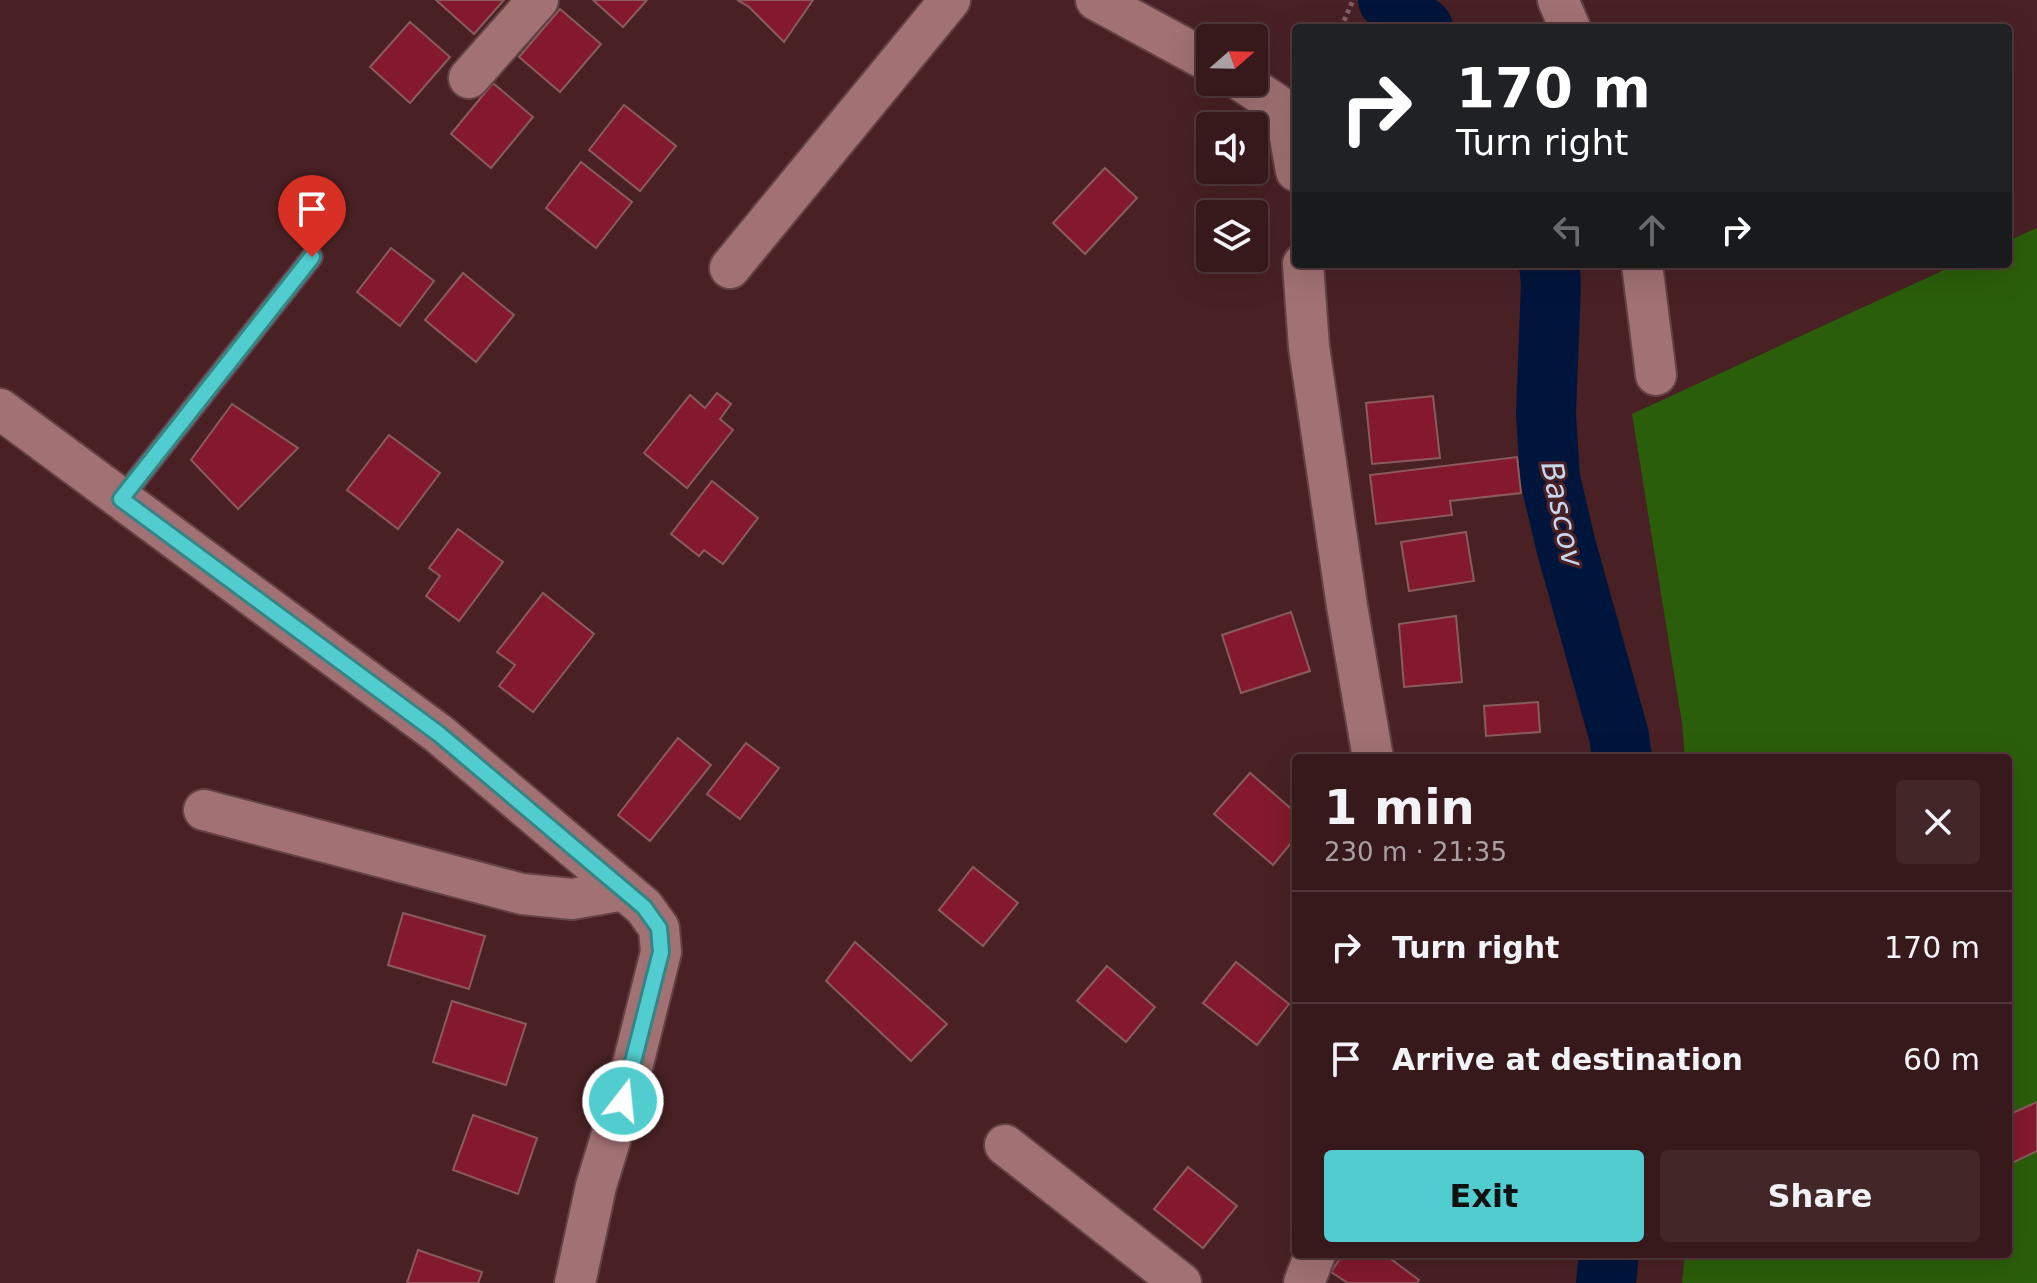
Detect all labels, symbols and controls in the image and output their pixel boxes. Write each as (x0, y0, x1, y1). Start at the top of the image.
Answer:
north arrow (1196, 24, 1268, 96)
map controls (1196, 24, 1268, 272)
text: 170 m (1456, 55, 1651, 120)
icon: right (1324, 56, 1428, 160)
button: sound (1196, 112, 1268, 184)
text: Turn right (1456, 122, 1628, 163)
pin (278, 175, 346, 257)
icon: arrive (290, 187, 334, 231)
button: layers (1196, 200, 1268, 272)
icon: left (1546, 208, 1590, 252)
icon: ahead (1630, 208, 1674, 252)
icon: right (1714, 208, 1758, 252)
water label: Bascov (1534, 458, 1591, 571)
text: 1 min (1324, 779, 1475, 835)
button: close (1896, 780, 1980, 864)
text: 230 m · 21:35 (1324, 837, 1507, 867)
icon: right (1324, 925, 1368, 969)
text: Turn right (1392, 930, 1559, 965)
text: 170 m (1884, 930, 1980, 965)
icon: arrive (1324, 1037, 1368, 1081)
text: Arrive at destination (1392, 1042, 1743, 1077)
text: 60 m (1903, 1042, 1980, 1077)
position arrow (581, 1059, 665, 1143)
button: Exit (1324, 1150, 1644, 1242)
button: Share (1660, 1150, 1980, 1242)

